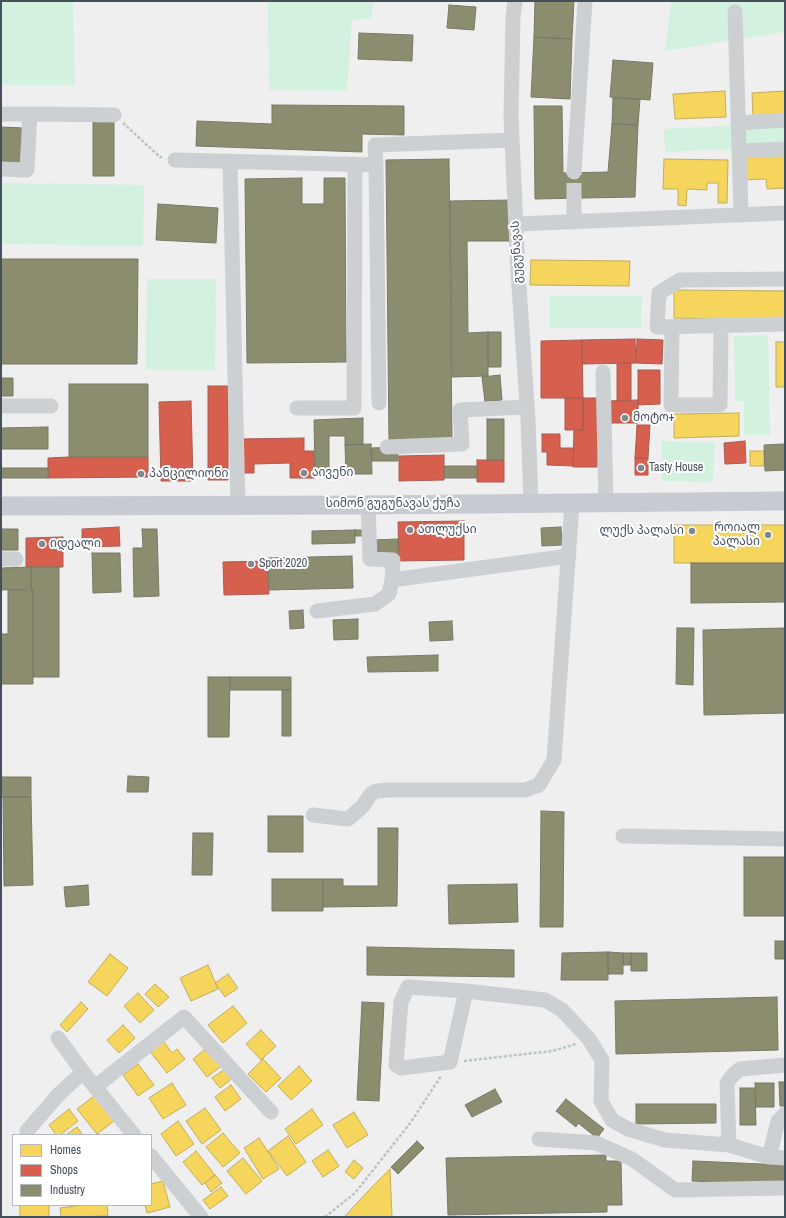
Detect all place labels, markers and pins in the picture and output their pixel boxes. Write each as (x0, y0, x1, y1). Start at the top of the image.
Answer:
place label: მოტო+ (633, 411, 675, 425)
marker: მოტო+ (620, 413, 630, 423)
place label: Tasty House (649, 461, 703, 475)
marker: Tasty House (636, 463, 646, 473)
place label: აივენი (312, 466, 353, 480)
place label: პანცილიონი (149, 467, 228, 481)
marker: აივენი (299, 468, 309, 478)
marker: პანცილიონი (136, 469, 146, 479)
place label: როიალ პალასი (713, 521, 760, 549)
place label: ათლუქსი (418, 523, 477, 537)
place label: ლუქს პალასი (599, 524, 684, 538)
marker: ათლუქსი (405, 525, 415, 535)
marker: ლუქს პალასი (687, 526, 697, 536)
marker: როიალ პალასი (763, 530, 773, 540)
place label: იდეალი (50, 537, 101, 551)
marker: იდეალი (37, 539, 47, 549)
place label: Sport 2020 (259, 557, 307, 571)
marker: Sport 2020 (246, 559, 256, 569)

